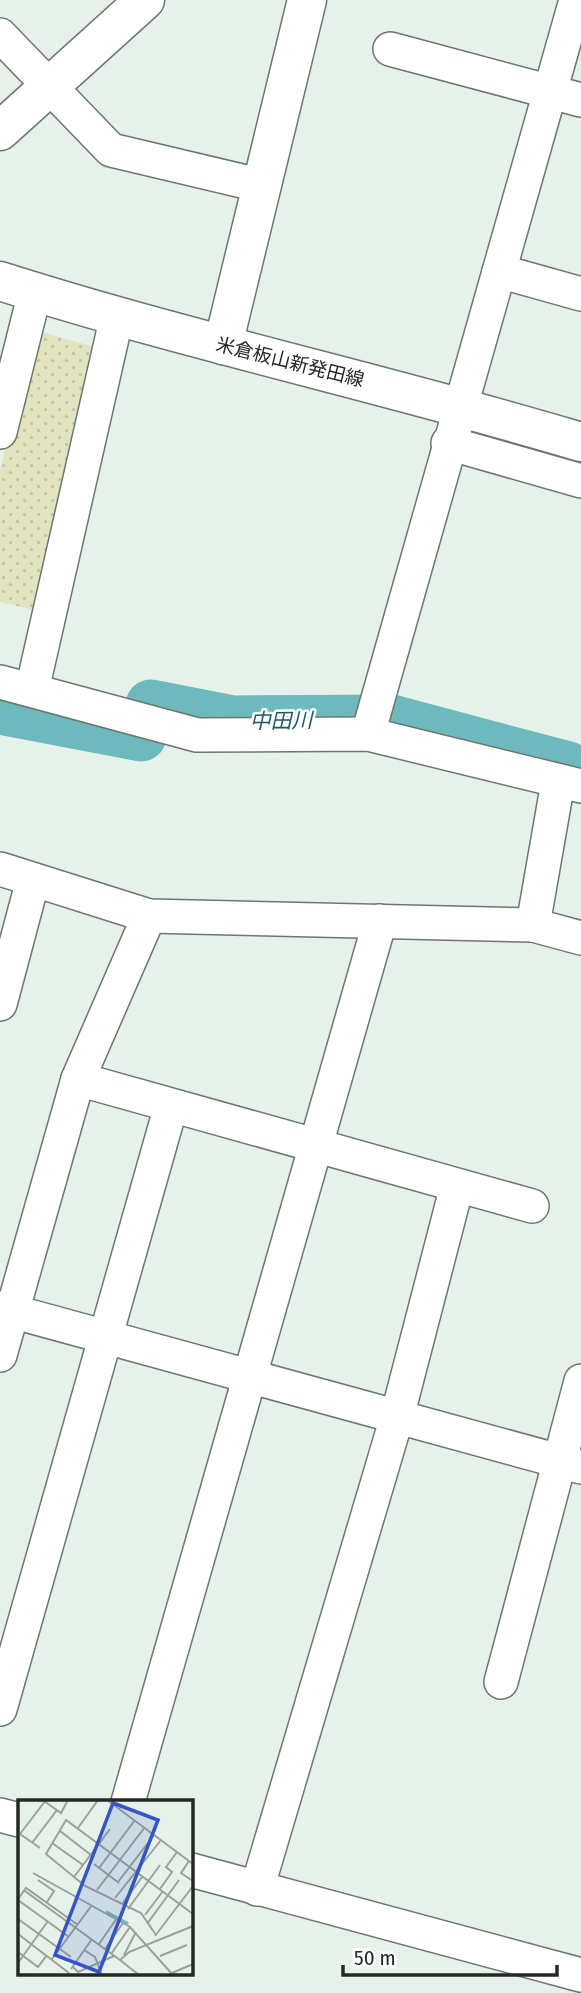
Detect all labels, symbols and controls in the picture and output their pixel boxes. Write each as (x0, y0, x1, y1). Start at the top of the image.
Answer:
street label: 米倉板山新発田線 (213, 332, 367, 392)
water label: 中田川 (249, 707, 315, 735)
inset map (18, 1800, 192, 1976)
scale bar (343, 1934, 556, 1978)
text: 50 m (354, 1945, 396, 1971)

